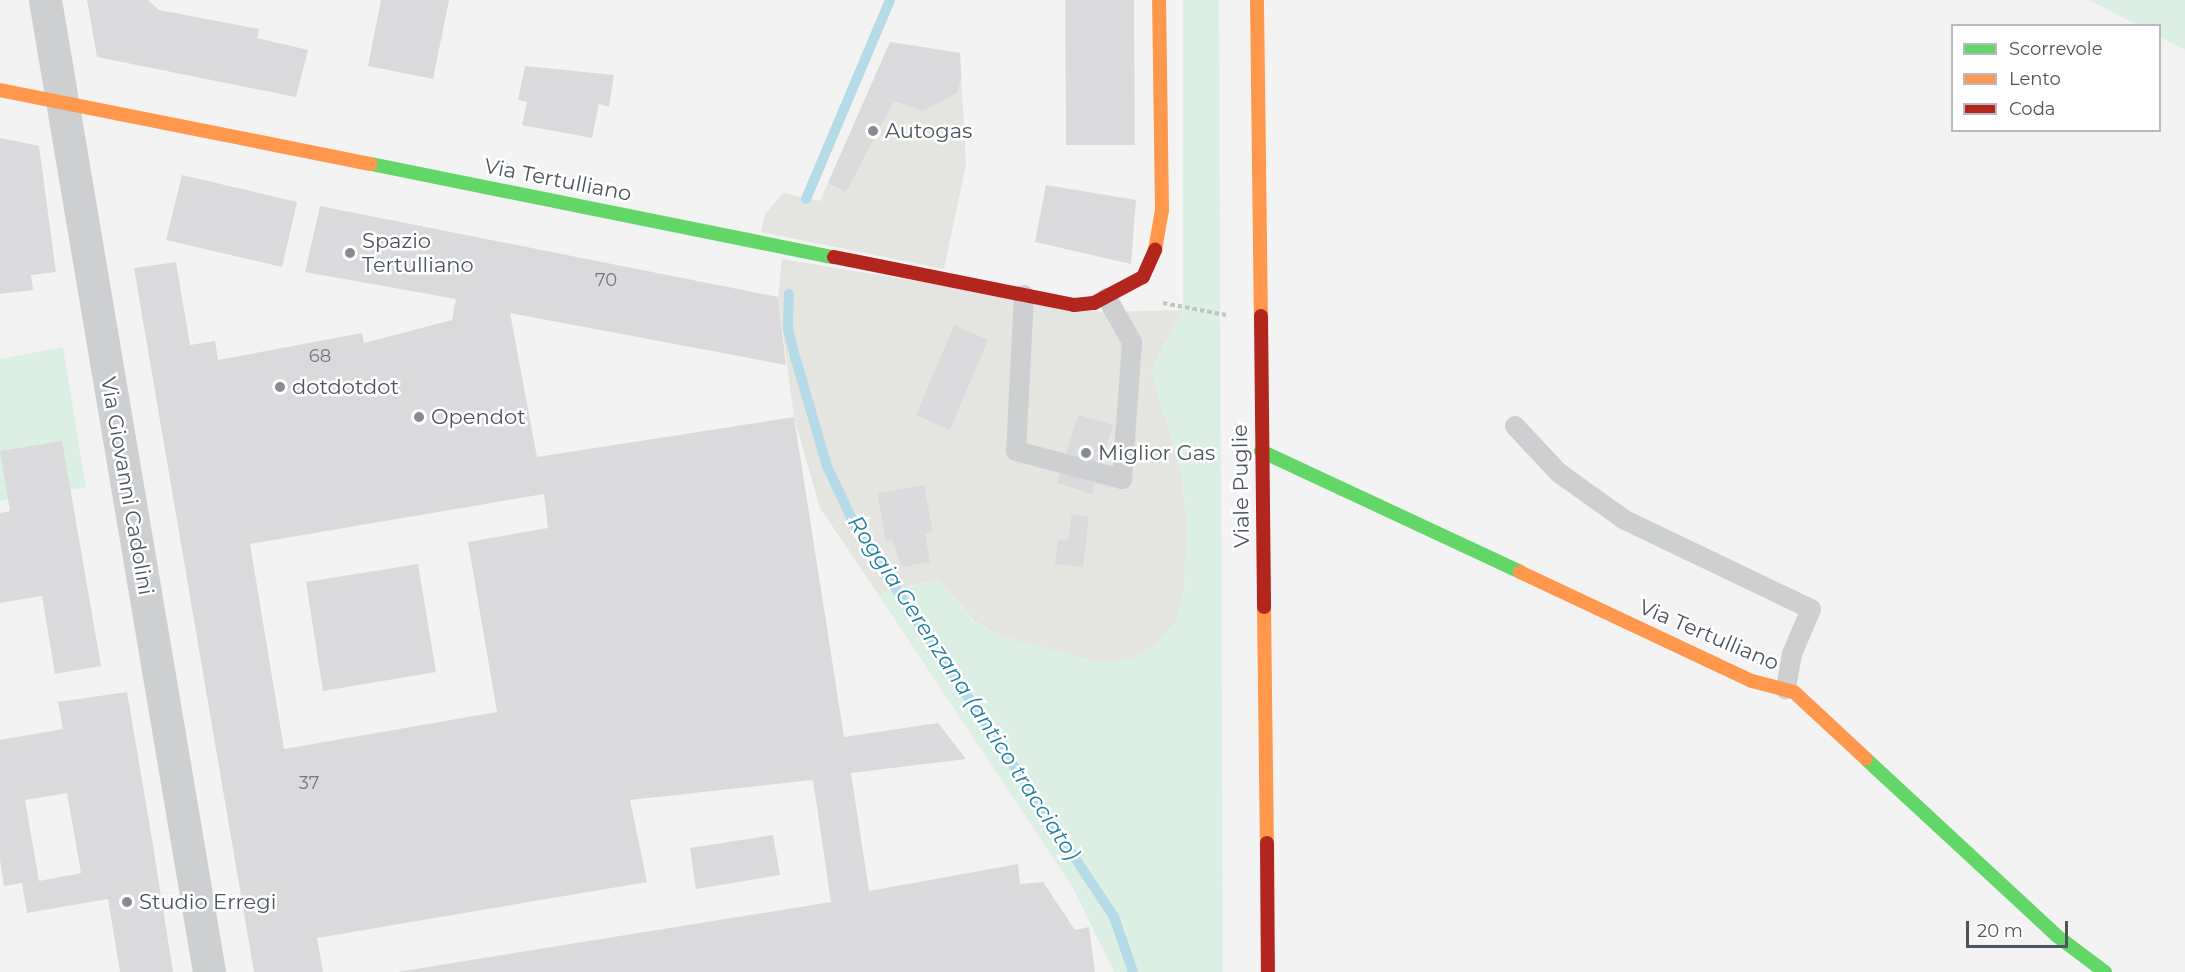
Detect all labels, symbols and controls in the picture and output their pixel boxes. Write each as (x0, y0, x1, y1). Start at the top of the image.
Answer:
legend (1951, 24, 2161, 132)
text: Scorrevole (2009, 38, 2103, 60)
text: Lento (2009, 68, 2061, 90)
text: Coda (2009, 98, 2055, 120)
place label: Autogas (885, 118, 972, 144)
marker: Autogas (866, 124, 880, 138)
street label: Via Tertulliano (482, 153, 634, 207)
place label: Spazio Tertulliano (362, 228, 474, 278)
marker: Spazio Tertulliano (343, 246, 357, 260)
house number: 70 (595, 269, 617, 291)
house number: 68 (309, 345, 331, 367)
place label: dotdotdot (292, 374, 399, 400)
street label: Via Giovanni Cadolini (95, 375, 159, 597)
marker: dotdotdot (273, 380, 287, 394)
place label: Opendot (431, 404, 526, 430)
marker: Opendot (412, 410, 426, 424)
street label: Viale Puglie (1227, 424, 1255, 548)
place label: Miglior Gas (1098, 440, 1215, 466)
marker: Miglior Gas (1079, 446, 1093, 460)
water label: Roggia Gerenzana (antico tracciato) (842, 511, 1086, 865)
street label: Via Tertulliano (1635, 594, 1783, 676)
house number: 37 (299, 772, 319, 794)
place label: Studio Erregi (139, 889, 276, 915)
marker: Studio Erregi (120, 895, 134, 909)
scale bar (1969, 909, 2071, 947)
text: 20 m (1977, 920, 2023, 942)

